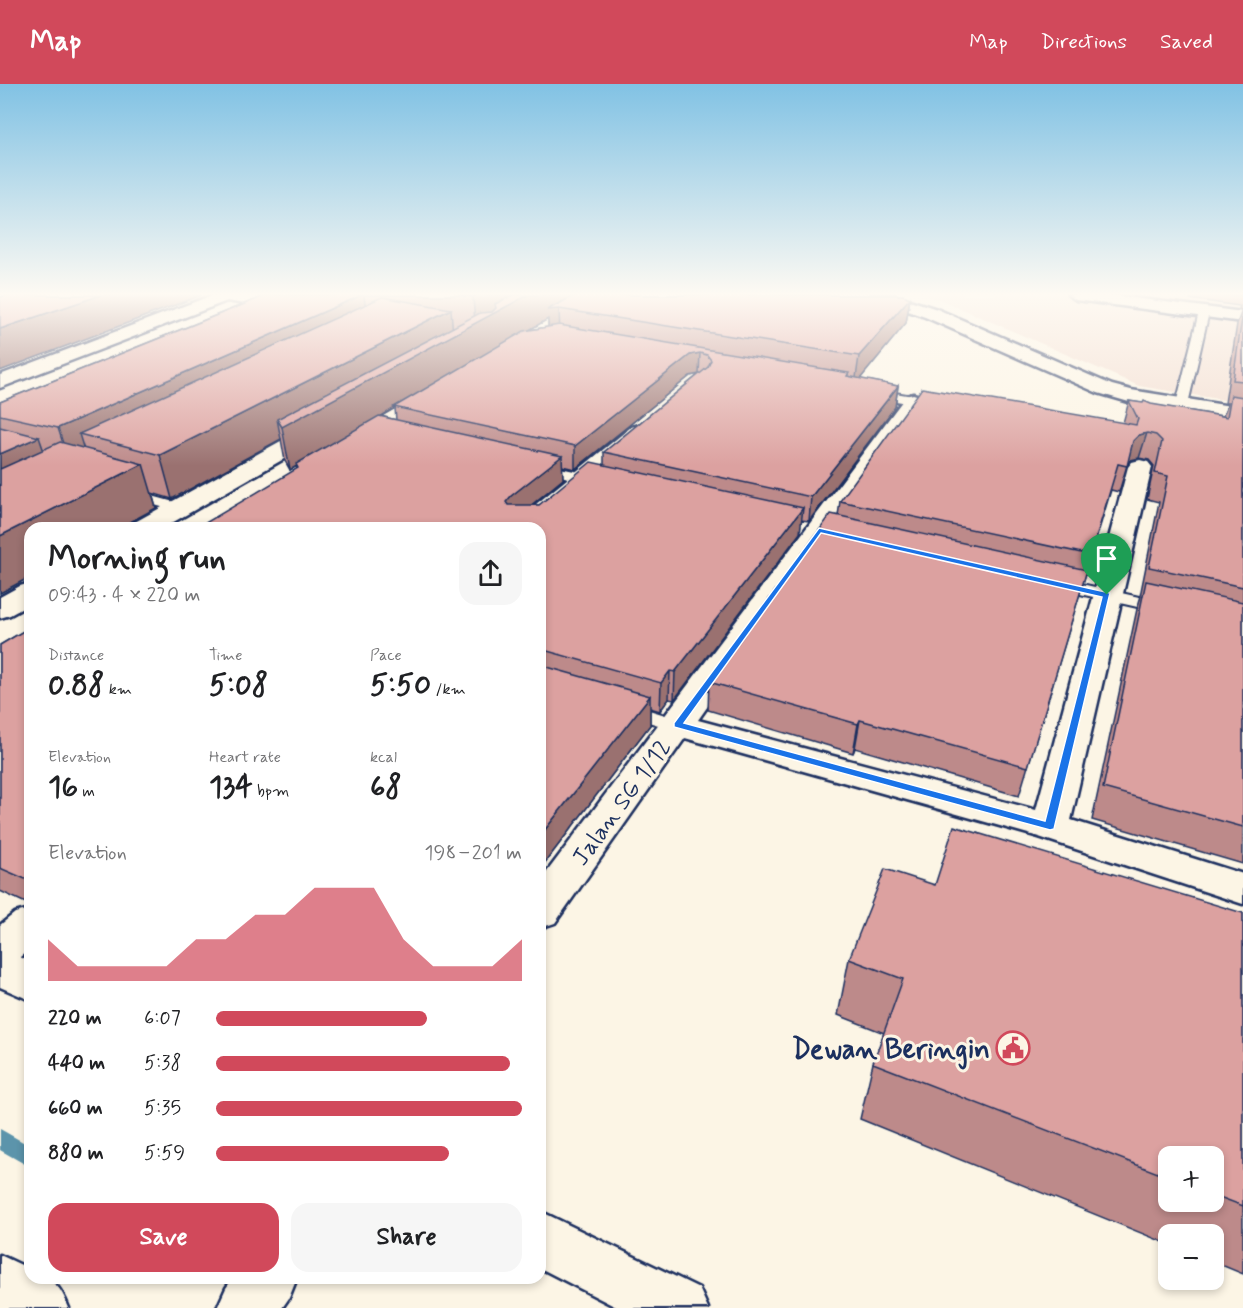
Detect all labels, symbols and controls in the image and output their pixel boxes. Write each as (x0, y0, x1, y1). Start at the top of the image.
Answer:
text: Map (30, 24, 81, 61)
text: Map (969, 28, 1008, 56)
text: Directions (1041, 28, 1127, 56)
text: Saved (1160, 28, 1213, 56)
pin (1081, 533, 1132, 595)
text: Morning run (48, 537, 226, 581)
button: share (459, 542, 522, 605)
icon: arrive (1090, 542, 1123, 575)
text: 09:43 · 4 × 220 m (48, 582, 200, 609)
text: Distance (48, 645, 104, 666)
text: Time (209, 645, 243, 666)
text: Pace (370, 645, 402, 666)
text: 0.88 (48, 666, 104, 705)
text: 5:08 (209, 666, 268, 705)
text: 5:50 (370, 666, 431, 705)
text: km (104, 679, 132, 700)
text: /km (431, 679, 466, 700)
street label: Jalan SG 1/12 (566, 733, 679, 872)
text: Elevation (48, 747, 111, 768)
text: Heart rate (209, 747, 281, 768)
text: kcal (370, 747, 397, 768)
text: 16 (48, 768, 78, 807)
text: 134 (209, 768, 253, 807)
text: 68 (370, 768, 402, 807)
text: m (78, 781, 95, 802)
text: bpm (253, 781, 289, 802)
text: Elevation (48, 840, 127, 867)
text: 198–201 m (425, 840, 522, 867)
text: 220 m (48, 1005, 102, 1032)
text: 6:07 (144, 1005, 181, 1032)
public building icon: Dewan Beringin (995, 1030, 1031, 1066)
place label: Dewan Beringin (792, 1032, 990, 1070)
text: 440 m (48, 1050, 105, 1077)
text: 5:38 (144, 1050, 181, 1077)
text: 660 m (48, 1095, 103, 1122)
text: 5:35 (144, 1095, 181, 1122)
text: 880 m (48, 1140, 104, 1167)
text: 5:59 (144, 1140, 185, 1167)
map controls (1158, 1146, 1224, 1290)
button: + (1158, 1146, 1224, 1212)
button: Save (48, 1203, 279, 1272)
button: Share (291, 1203, 522, 1272)
button: − (1158, 1224, 1224, 1290)

